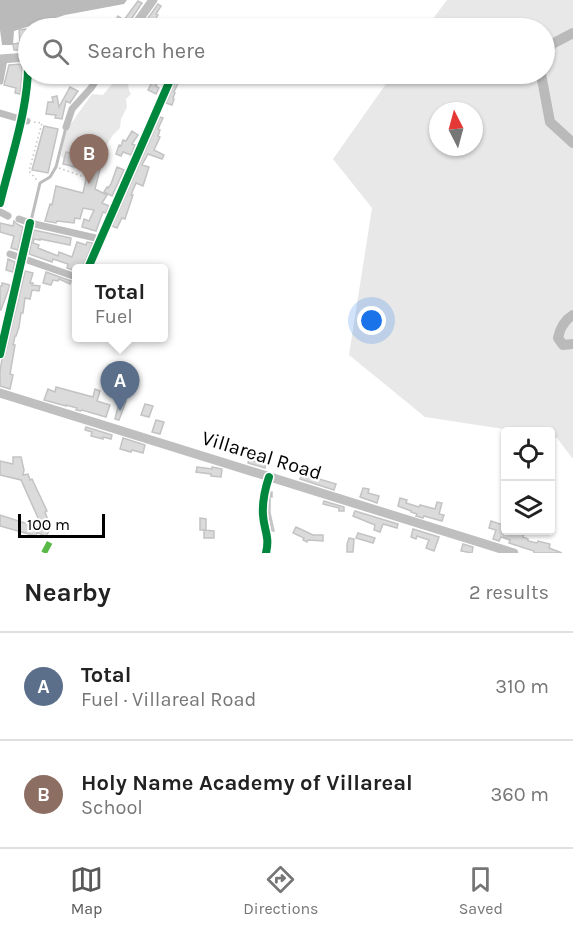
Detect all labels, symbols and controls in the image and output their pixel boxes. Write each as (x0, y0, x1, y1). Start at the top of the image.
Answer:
search box (18, 18, 555, 84)
icon: search (39, 35, 72, 68)
text: Search here (87, 38, 205, 64)
north arrow (429, 102, 483, 156)
pin: B (70, 134, 109, 184)
popup (72, 264, 168, 342)
text: Total (95, 279, 145, 305)
text: Fuel (95, 305, 133, 328)
your location (357, 306, 386, 335)
pin: A (100, 362, 140, 411)
street label: Villareal Road (199, 426, 325, 485)
map controls (501, 427, 555, 535)
button: locate (501, 427, 555, 481)
button: layers (501, 481, 555, 535)
scale bar (18, 511, 105, 538)
text: 100 m (27, 515, 70, 534)
text: Nearby (24, 577, 111, 608)
text: 2 results (469, 581, 549, 604)
text: Total (81, 662, 131, 688)
text: A (37, 675, 50, 698)
text: 310 m (495, 675, 549, 698)
text: Fuel · Villareal Road (81, 688, 256, 711)
text: Holy Name Academy of Villareal (81, 770, 413, 796)
text: B (37, 783, 50, 806)
text: 360 m (490, 783, 549, 806)
text: School (81, 796, 143, 819)
tab: Map (70, 863, 103, 918)
tab: Directions (243, 863, 318, 918)
tab: Saved (459, 863, 503, 918)

